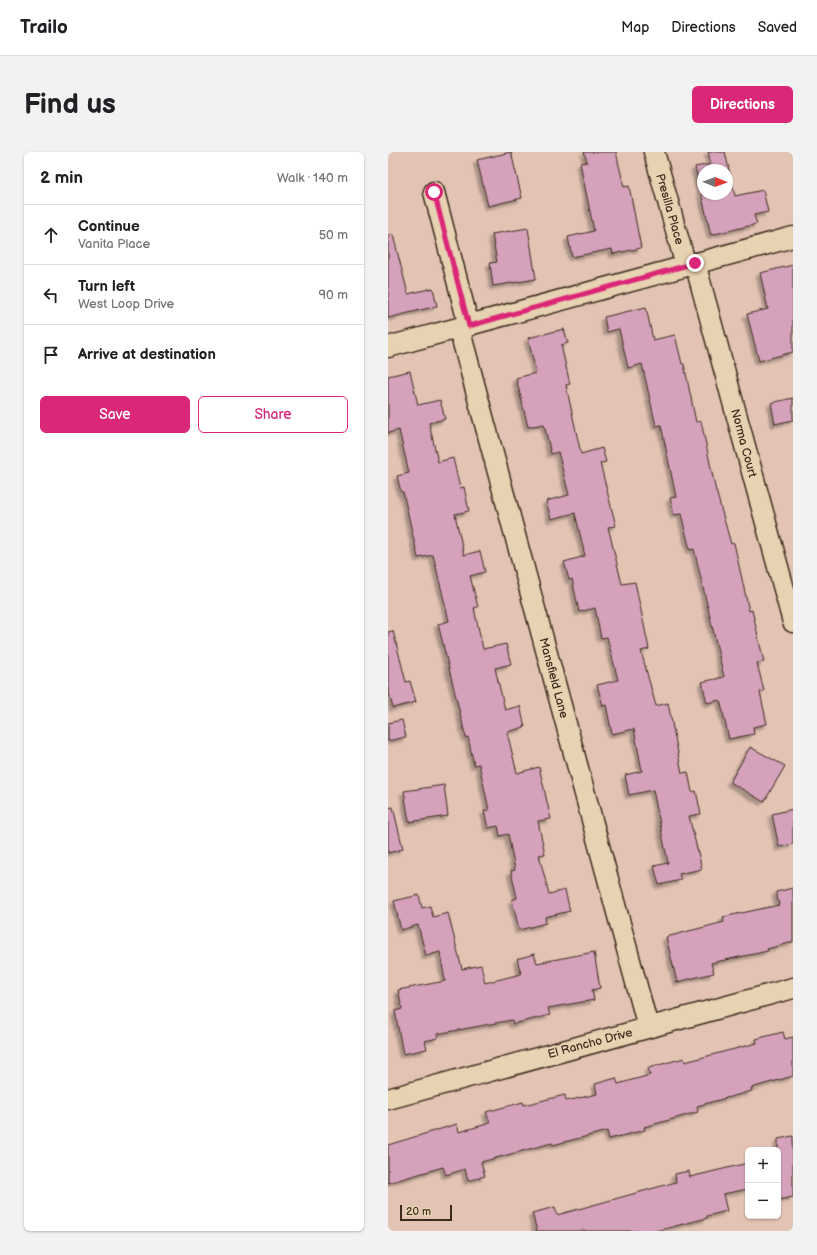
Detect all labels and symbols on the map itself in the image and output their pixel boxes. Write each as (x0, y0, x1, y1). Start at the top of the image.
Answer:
north arrow (697, 164, 733, 200)
street label: Presilla Place (652, 172, 687, 246)
route start (425, 183, 443, 201)
route end (686, 254, 704, 272)
street label: Norma Court (727, 407, 760, 479)
street label: Mansfield Lane (536, 636, 571, 720)
street label: El Rancho Drive (546, 1025, 634, 1062)
scale bar (400, 1203, 452, 1222)

